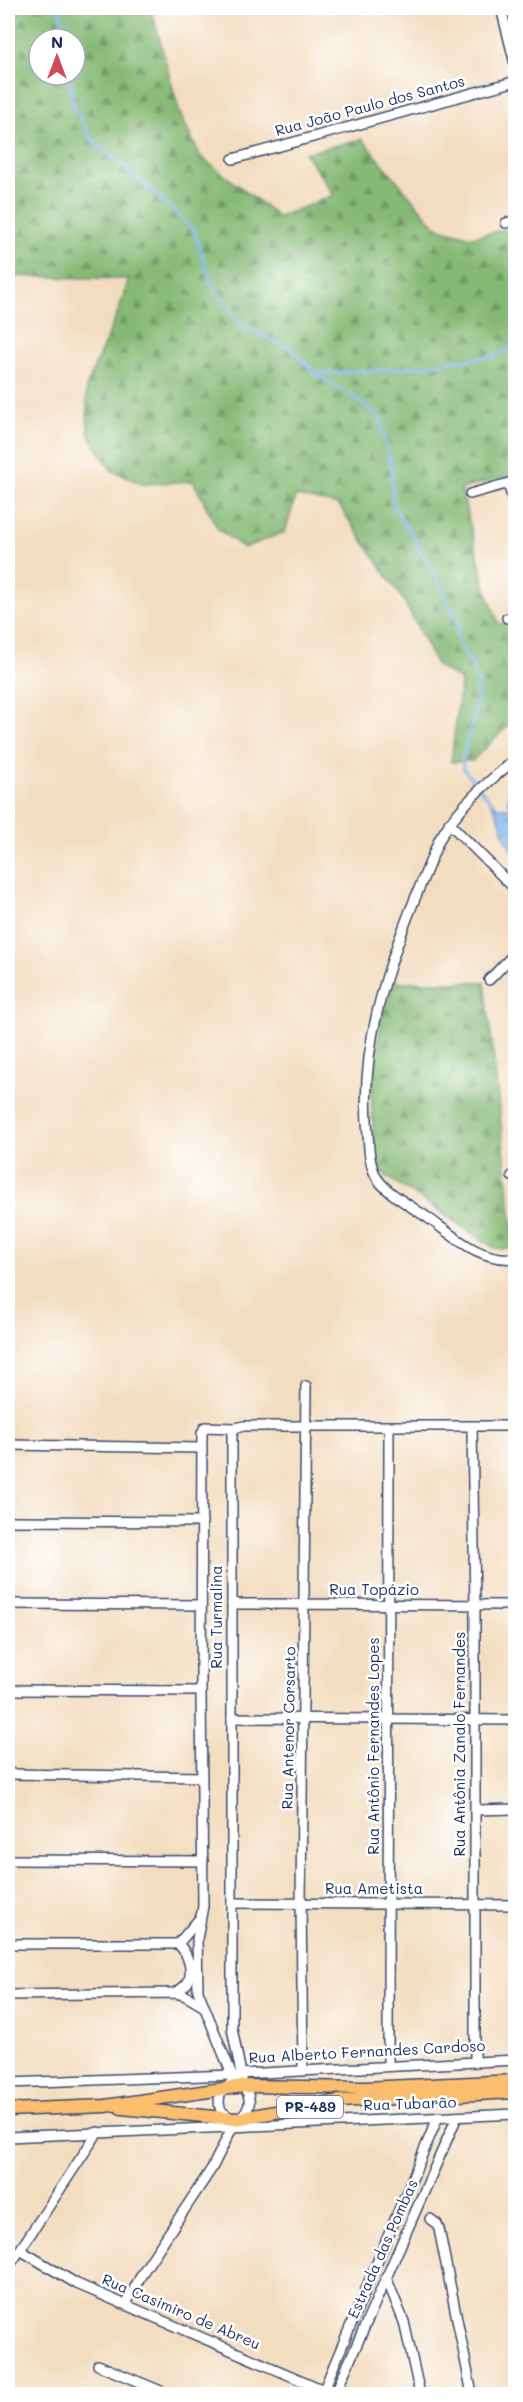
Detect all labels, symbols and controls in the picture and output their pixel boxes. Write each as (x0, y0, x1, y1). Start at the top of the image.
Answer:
north arrow (27, 27, 87, 87)
text: N (51, 31, 63, 52)
street label: Rua João Paulo dos Santos (273, 70, 467, 140)
street label: Rua Turmalina (206, 1565, 226, 1669)
street label: Rua Topázio (329, 1579, 419, 1599)
street label: Rua Antônia Zanalo Fernandes (449, 1631, 469, 1857)
street label: Rua Antônio Fernandes Lopes (363, 1637, 383, 1855)
street label: Rua Antenor Corsarto (277, 1646, 299, 1810)
street label: Rua Ametista (325, 1878, 423, 1898)
street label: Rua Alberto Fernandes Cardoso (248, 2035, 486, 2067)
street label: Rua Tubarão (363, 2091, 457, 2115)
road number: PR-489 (277, 2096, 343, 2118)
street label: Estrada das Pombas (342, 2176, 422, 2321)
street label: Rua Casimiro de Abreu (99, 2269, 264, 2354)

